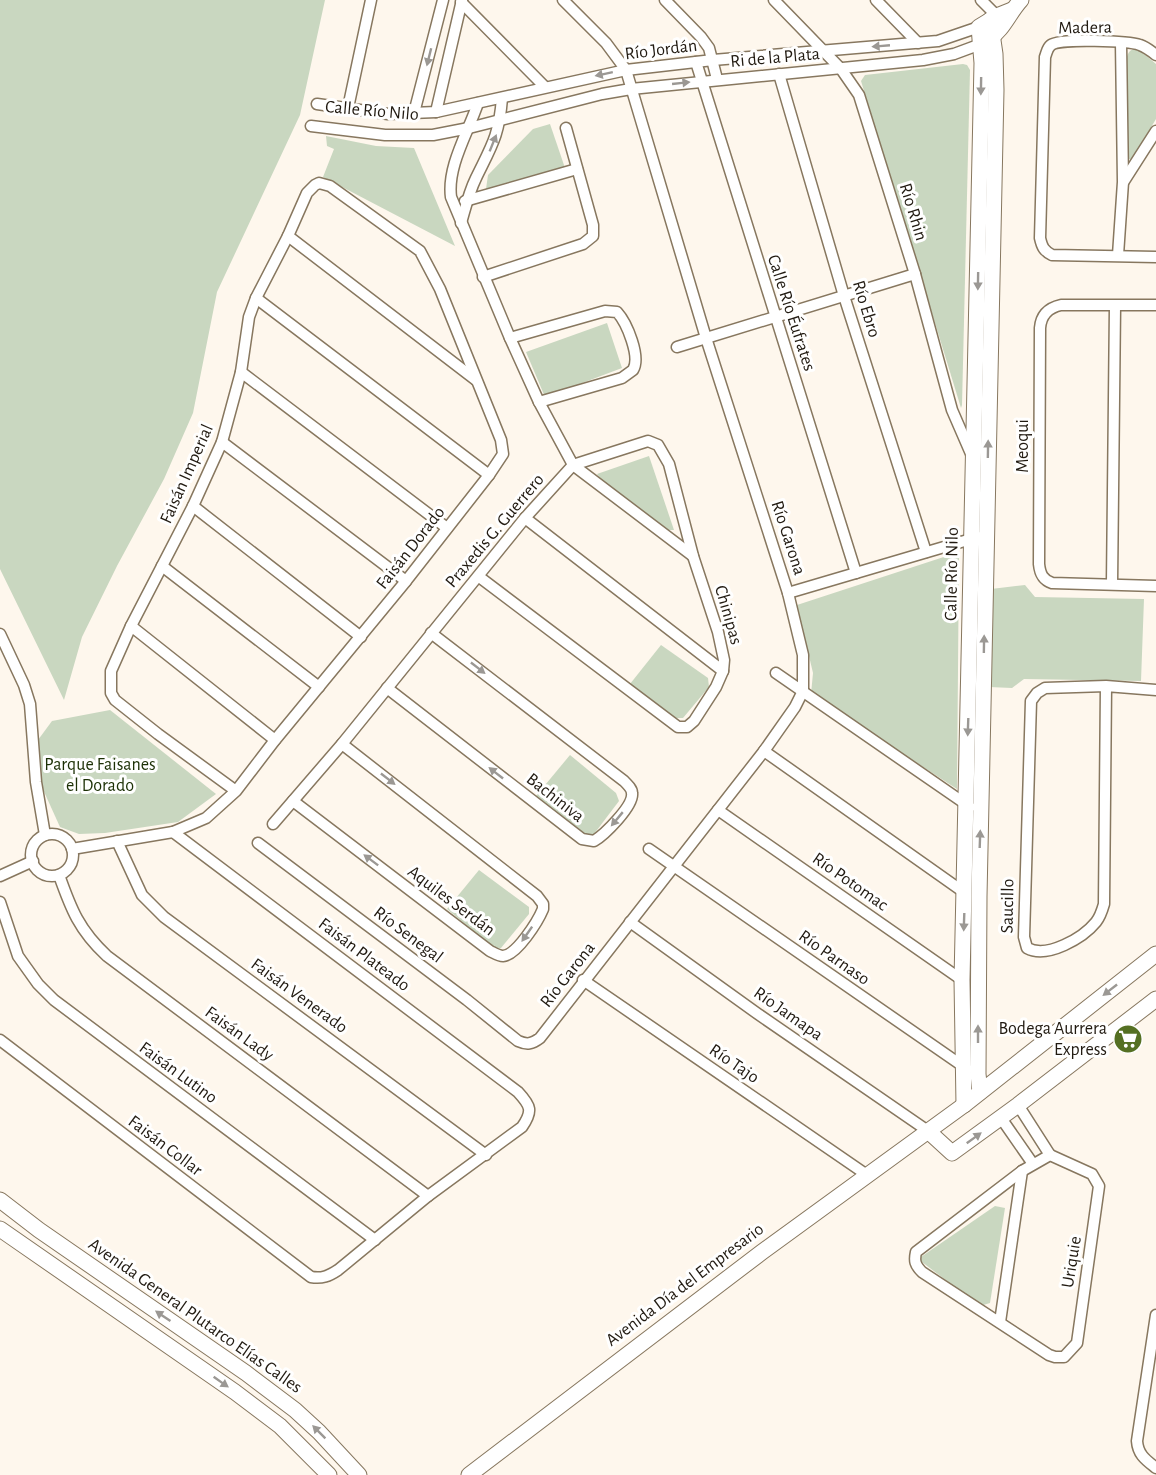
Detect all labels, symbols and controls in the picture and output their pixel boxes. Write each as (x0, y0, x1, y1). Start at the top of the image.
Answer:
street label: Madera (1058, 19, 1112, 37)
street label: Río Jordán (624, 37, 698, 63)
one-way arrow (872, 41, 891, 51)
street label: Ri de la Plata (729, 45, 821, 71)
one-way arrow (424, 48, 433, 66)
one-way arrow (594, 70, 613, 79)
one-way arrow (976, 76, 986, 95)
one-way arrow (671, 79, 690, 88)
street label: Calle Río Nilo (324, 98, 420, 124)
one-way arrow (489, 134, 499, 152)
street label: Río Rhin (896, 181, 930, 243)
street label: Calle Río Éufrates (764, 252, 821, 373)
one-way arrow (973, 271, 982, 290)
street label: Río Ebro (849, 278, 883, 340)
street label: Meoqui (1014, 419, 1032, 473)
street label: Faisán Imperial (157, 422, 217, 526)
one-way arrow (983, 440, 993, 459)
street label: Praxedis G. Guerrero (442, 470, 548, 591)
street label: Río Garona (768, 499, 808, 577)
street label: Faisán Dorado (373, 503, 449, 593)
street label: Calle Río Nilo (942, 527, 962, 621)
street label: Chinipas (711, 583, 745, 647)
one-way arrow (979, 634, 989, 653)
one-way arrow (470, 662, 485, 674)
one-way arrow (963, 718, 972, 737)
park label: Parque Faisanes el Dorado (44, 756, 156, 795)
one-way arrow (488, 767, 503, 779)
street label: Bachiniva (523, 770, 587, 826)
one-way arrow (380, 773, 396, 786)
one-way arrow (611, 811, 624, 827)
one-way arrow (975, 829, 985, 848)
street label: Río Potomac (809, 850, 891, 914)
one-way arrow (363, 855, 378, 867)
street label: Aquiles Serdán (404, 862, 498, 940)
street label: Saucillo (999, 878, 1017, 933)
street label: Río Senegal (370, 903, 446, 967)
one-way arrow (959, 913, 969, 932)
street label: Faisán Plateado (315, 915, 413, 995)
one-way arrow (522, 926, 533, 942)
street label: Río Parnaso (795, 927, 873, 989)
street label: Río Garona (537, 939, 599, 1011)
street label: Faisán Venerado (247, 955, 351, 1037)
one-way arrow (1102, 983, 1118, 996)
street label: Río Jamapa (750, 984, 826, 1044)
street label: Faisán Lady (201, 1003, 277, 1065)
place label: Bodega Aurrera Express (999, 1020, 1107, 1059)
supermarket icon: Bodega Aurrera Express (1112, 1023, 1144, 1055)
one-way arrow (973, 1024, 983, 1043)
street label: Faisán Lutino (136, 1039, 221, 1107)
street label: Río Tajo (706, 1041, 762, 1087)
street label: Faisán Collar (125, 1112, 206, 1180)
one-way arrow (965, 1132, 981, 1144)
street label: Avenida Día del Empresario (603, 1220, 767, 1350)
street label: Avenida General Plutarco Elías Calles (85, 1235, 305, 1397)
street label: Uriquie (1059, 1235, 1085, 1289)
one-way arrow (155, 1310, 171, 1322)
one-way arrow (212, 1376, 228, 1388)
one-way arrow (312, 1425, 326, 1440)

